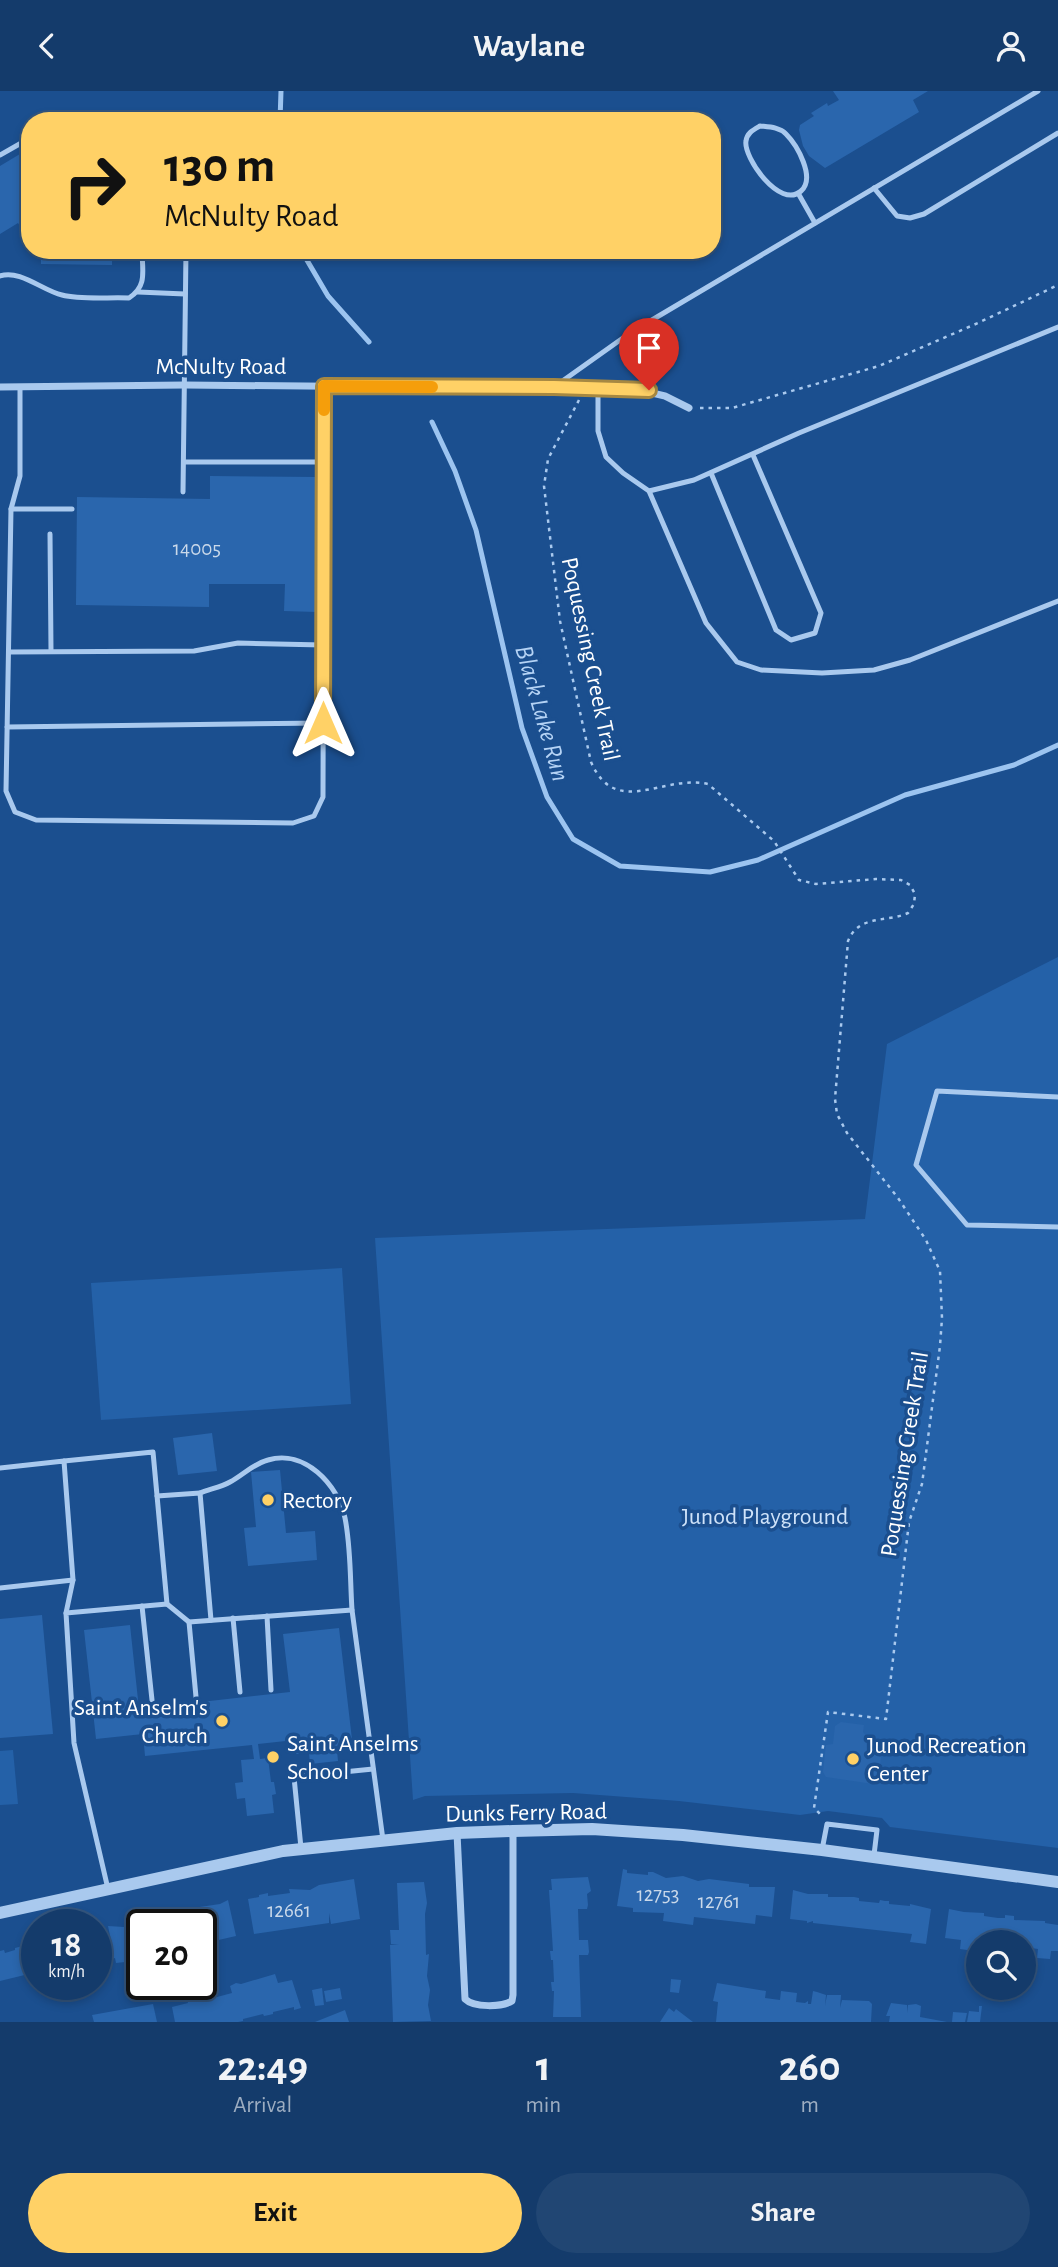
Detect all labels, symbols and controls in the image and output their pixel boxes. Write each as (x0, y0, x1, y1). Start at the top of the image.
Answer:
icon: back (28, 27, 66, 65)
icon: person (992, 27, 1030, 65)
text: Waylane (473, 30, 585, 62)
icon: right (49, 140, 140, 231)
text: 130 m (164, 142, 275, 191)
text: McNulty Road (164, 200, 339, 232)
pin (619, 318, 679, 390)
icon: arrive (630, 329, 668, 367)
street label: McNulty Road (156, 355, 286, 379)
house number: 14005 (173, 538, 221, 559)
street label: Poquessing Creek Trail (557, 555, 623, 763)
water label: Black Lake Run (510, 642, 574, 784)
position arrow (286, 686, 360, 760)
street label: Poquessing Creek Trail (877, 1350, 933, 1559)
place label: Rectory (282, 1489, 352, 1513)
marker: Rectory (260, 1492, 276, 1508)
park label: Junod Playground (682, 1505, 848, 1529)
place label: Saint Anselm's Church (74, 1696, 208, 1748)
marker: Saint Anselm's Church (214, 1713, 230, 1729)
place label: Saint Anselms School (287, 1732, 419, 1784)
place label: Junod Recreation Center (867, 1734, 1027, 1786)
marker: Saint Anselms School (265, 1749, 281, 1765)
marker: Junod Recreation Center (845, 1751, 861, 1767)
street label: Dunks Ferry Road (445, 1800, 607, 1826)
house number: 12753 (637, 1884, 679, 1905)
house number: 12761 (698, 1891, 740, 1912)
house number: 12661 (267, 1900, 311, 1921)
speed limit sign: 20 (126, 1909, 217, 2000)
text: 18 (52, 1928, 81, 1963)
map controls (966, 1930, 1036, 2000)
button: search (966, 1930, 1036, 2000)
text: km/h (48, 1963, 85, 1981)
text: 22:49 (217, 2046, 308, 2088)
text: 1 (536, 2046, 551, 2088)
text: 260 (779, 2046, 841, 2088)
text: Arrival (233, 2094, 292, 2117)
text: min (525, 2094, 561, 2117)
text: m (800, 2094, 819, 2117)
button: Exit (28, 2173, 522, 2253)
button: Share (536, 2173, 1030, 2253)

